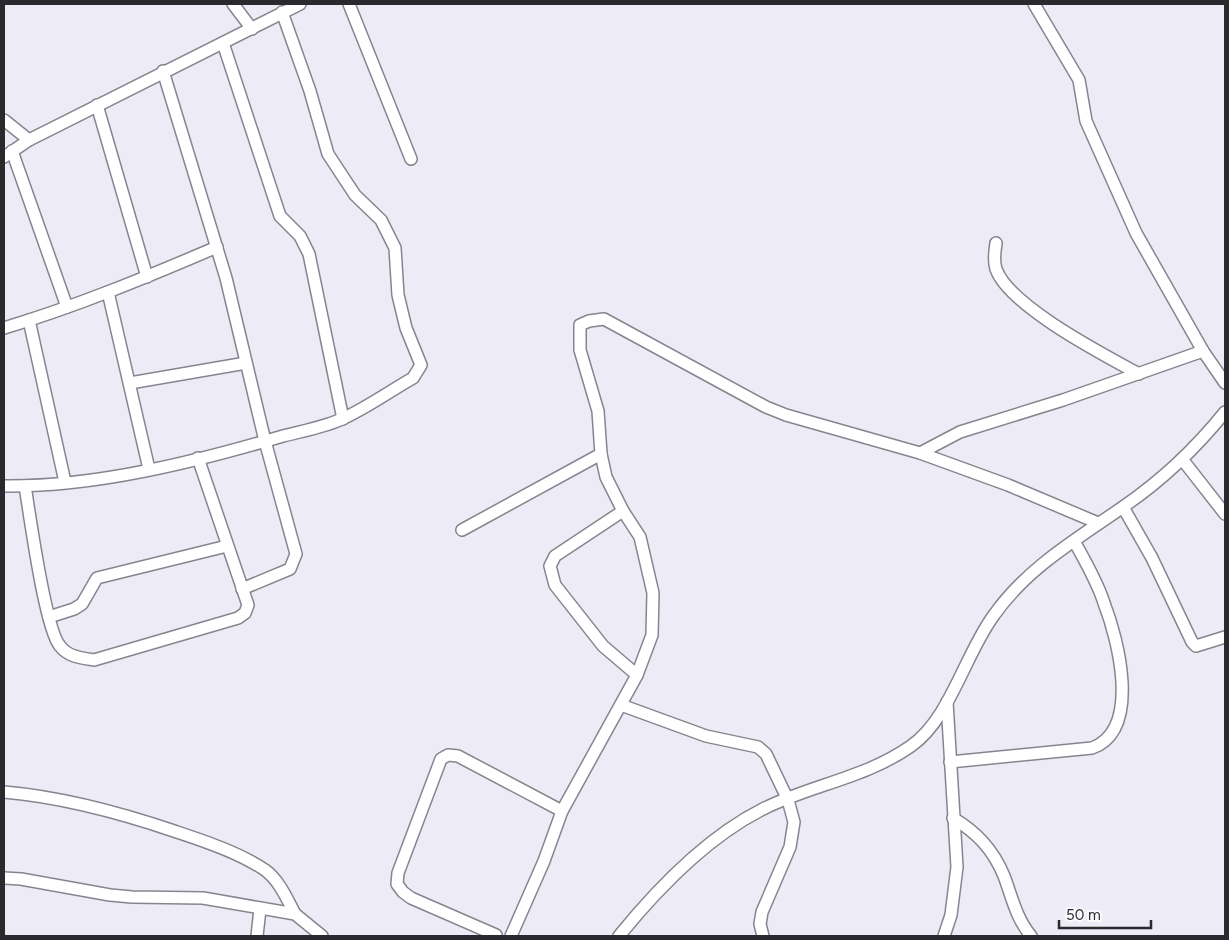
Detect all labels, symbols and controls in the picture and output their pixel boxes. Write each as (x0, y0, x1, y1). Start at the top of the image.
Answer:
scale bar (1059, 898, 1152, 930)
text: 50 m (1066, 906, 1101, 924)

